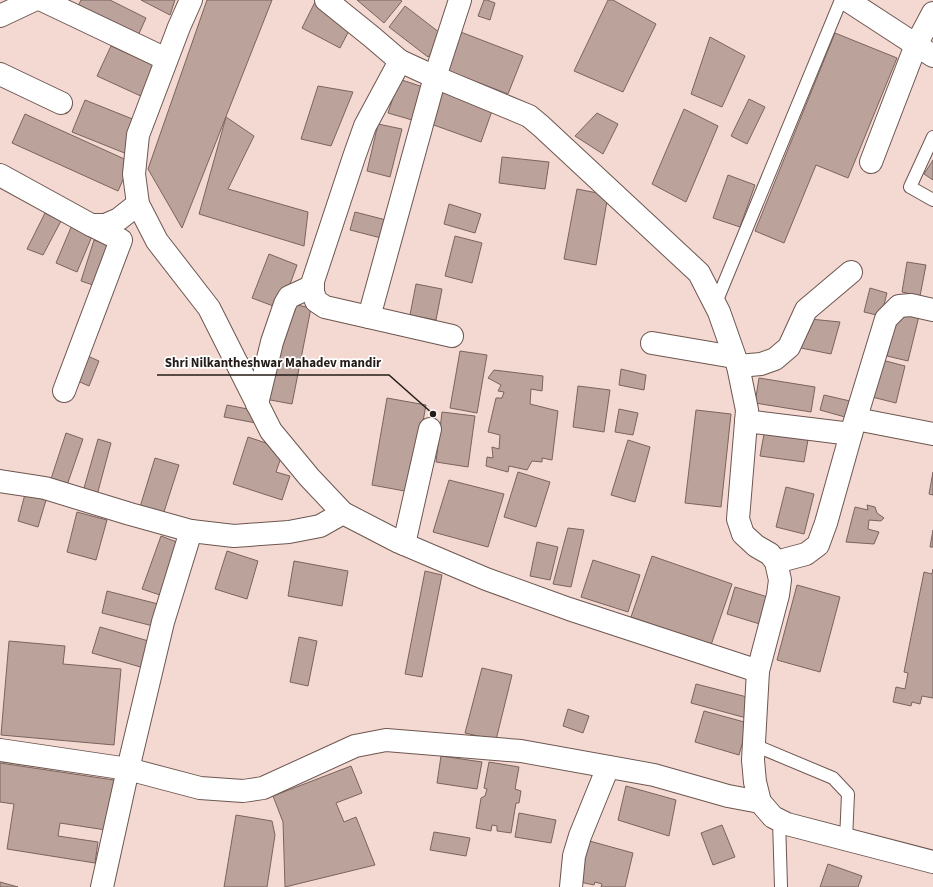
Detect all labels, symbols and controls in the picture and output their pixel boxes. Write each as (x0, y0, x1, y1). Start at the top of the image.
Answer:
callout: Shri Nilkantheshwar Mahadev mandir (157, 350, 389, 375)
text: Shri Nilkantheshwar Mahadev mandir (165, 354, 382, 372)

